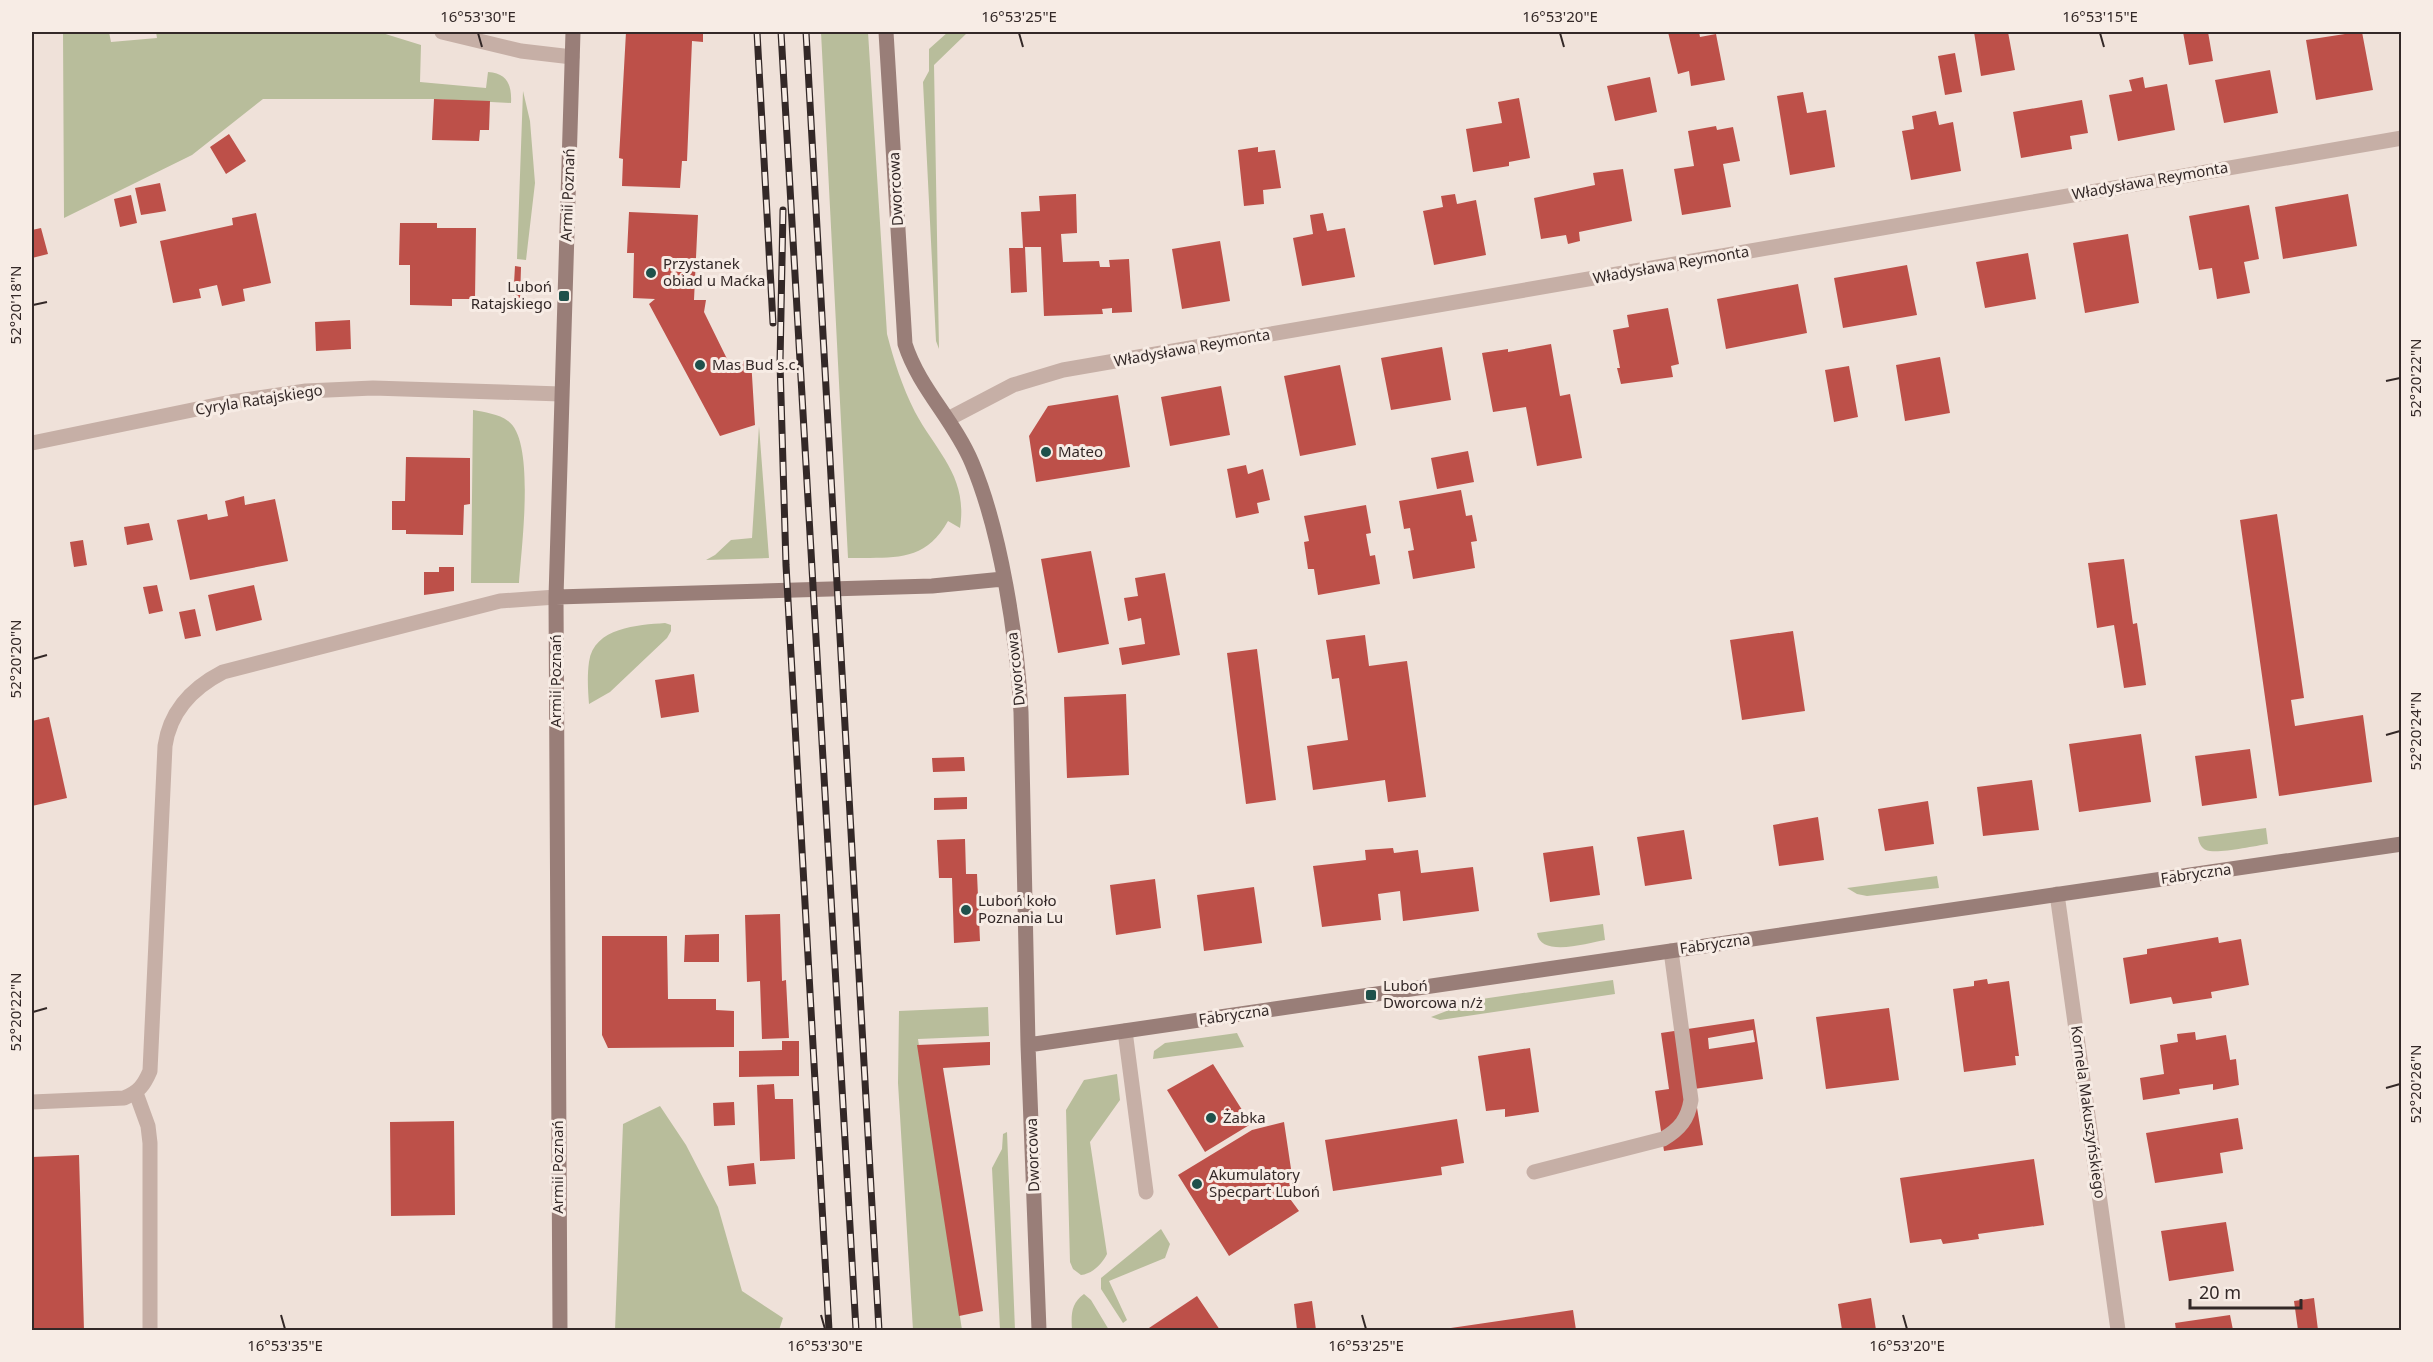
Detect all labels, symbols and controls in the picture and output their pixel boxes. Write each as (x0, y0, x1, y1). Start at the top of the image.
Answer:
text: 16°53'30"E (440, 6, 516, 26)
text: 16°53'25"E (981, 6, 1057, 26)
text: 16°53'20"E (1522, 6, 1598, 26)
text: 16°53'15"E (2062, 6, 2138, 26)
street label: Armii Poznań (555, 148, 579, 242)
street label: Dworcowa (883, 152, 907, 226)
street label: Władysława Reymonta (2070, 156, 2229, 204)
street label: Władysława Reymonta (1591, 240, 1750, 288)
place label: Przystanek obiad u Maćka (663, 253, 766, 290)
text: 52°20'18"N (5, 266, 25, 344)
marker: Przystanek obiad u Maćka (644, 266, 658, 280)
place label: Luboń Ratajskiego (471, 276, 552, 313)
marker: Luboń Ratajskiego (557, 289, 571, 303)
street label: Władysława Reymonta (1112, 323, 1271, 371)
text: 52°20'22"N (2405, 339, 2425, 417)
place label: Mas Bud s.c. (712, 354, 800, 374)
marker: Mas Bud s.c. (693, 358, 707, 372)
street label: Cyryla Ratajskiego (194, 379, 324, 419)
place label: Mateo (1058, 441, 1103, 461)
marker: Mateo (1039, 445, 1053, 459)
text: 52°20'20"N (5, 620, 25, 698)
street label: Dworcowa (1001, 631, 1029, 707)
street label: Armii Poznań (545, 634, 565, 728)
text: 52°20'24"N (2405, 692, 2425, 770)
street label: Fabryczna (2159, 858, 2233, 888)
place label: Luboń koło Poznania Lu (978, 890, 1063, 927)
marker: Luboń koło Poznania Lu (959, 903, 973, 917)
street label: Fabryczna (1678, 928, 1752, 958)
text: 52°20'22"N (5, 973, 25, 1051)
place label: Luboń Dworcowa n/ż (1383, 975, 1483, 1012)
marker: Luboń Dworcowa n/ż (1364, 988, 1378, 1002)
street label: Fabryczna (1197, 999, 1271, 1029)
street label: Kornela Makuszyńskiego (2067, 1024, 2111, 1200)
text: 52°20'26"N (2405, 1045, 2425, 1123)
place label: Żabka (1223, 1107, 1266, 1127)
marker: Żabka (1204, 1111, 1218, 1125)
street label: Dworcowa (1021, 1118, 1043, 1192)
street label: Armii Poznań (547, 1120, 567, 1214)
place label: Akumulatory Specpart Luboń (1209, 1164, 1320, 1201)
marker: Akumulatory Specpart Luboń (1190, 1177, 1204, 1191)
scale bar (2190, 1272, 2301, 1310)
text: 20 m (2199, 1280, 2241, 1304)
text: 16°53'35"E (247, 1335, 323, 1355)
text: 16°53'30"E (787, 1335, 863, 1355)
text: 16°53'25"E (1328, 1335, 1404, 1355)
text: 16°53'20"E (1869, 1335, 1945, 1355)

